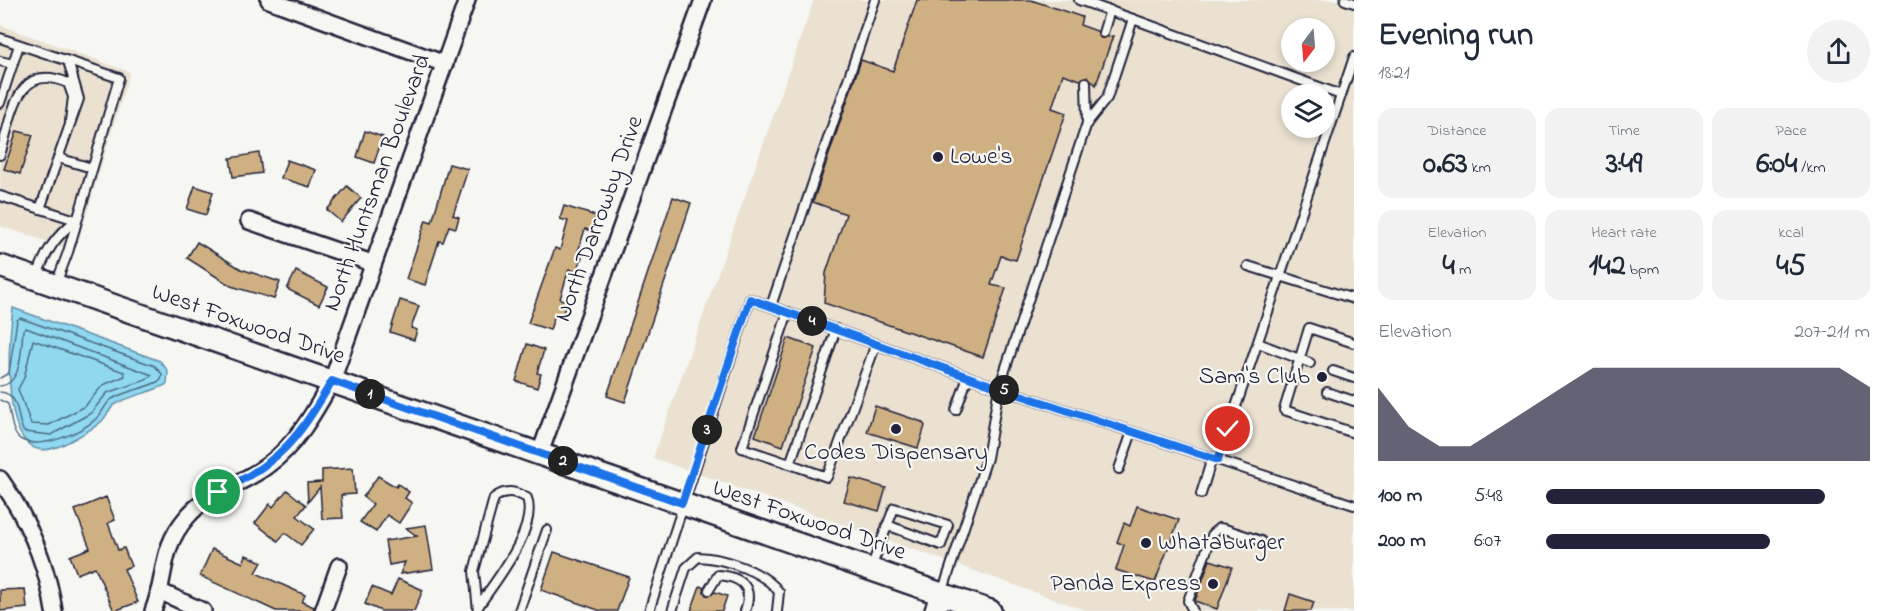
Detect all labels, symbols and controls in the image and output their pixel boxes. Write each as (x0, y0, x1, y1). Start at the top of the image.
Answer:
text: Evening run (1378, 12, 1533, 60)
north arrow (1281, 18, 1335, 72)
map controls (1281, 18, 1335, 138)
button: share (1807, 20, 1870, 83)
street label: North Huntsman Boulevard (315, 49, 441, 316)
text: 18:21 (1378, 59, 1410, 88)
button: layers (1281, 84, 1335, 138)
street label: North Darrowby Drive (546, 111, 655, 327)
text: Distance (1428, 119, 1486, 143)
text: Time (1608, 119, 1640, 143)
text: Pace (1775, 119, 1807, 143)
place label: Lowe's (950, 140, 1013, 175)
text: 0.63 (1423, 143, 1468, 187)
text: 3:49 (1606, 143, 1642, 187)
text: 6:04 (1756, 143, 1797, 187)
marker: Lowe's (931, 150, 945, 164)
text: km (1468, 156, 1491, 180)
text: /km (1797, 156, 1826, 180)
text: Elevation (1428, 221, 1486, 245)
text: Heart rate (1591, 221, 1657, 245)
text: kcal (1778, 221, 1804, 245)
text: 4 (1443, 245, 1455, 289)
text: 142 (1589, 245, 1626, 289)
text: 45 (1776, 245, 1806, 289)
text: m (1455, 258, 1471, 282)
text: bpm (1626, 258, 1659, 282)
street label: West Foxwood Drive (147, 276, 350, 375)
pin: 4 (797, 306, 827, 336)
text: 4 (809, 309, 815, 333)
text: Elevation (1378, 318, 1452, 347)
text: 207–211 m (1794, 318, 1870, 347)
place label: Sam's Club (1199, 360, 1310, 395)
marker: Sam's Club (1315, 370, 1329, 384)
pin: 5 (989, 375, 1019, 405)
text: 5 (999, 378, 1009, 402)
pin: 1 (355, 379, 385, 409)
text: 1 (367, 382, 373, 406)
pin (1202, 403, 1253, 454)
icon: check (1211, 412, 1244, 445)
pin: 3 (692, 415, 722, 445)
text: 3 (704, 418, 710, 442)
marker: Codes Dispensary (889, 422, 903, 436)
place label: Codes Dispensary (804, 436, 988, 472)
pin: 2 (548, 446, 578, 476)
text: 2 (559, 449, 567, 473)
pin (192, 466, 243, 517)
street label: West Foxwood Drive (708, 472, 911, 571)
icon: arrive (201, 475, 234, 508)
text: 100 m (1378, 482, 1422, 511)
text: 5:48 (1474, 482, 1503, 511)
place label: Whataburger (1158, 526, 1285, 561)
text: 200 m (1378, 527, 1426, 556)
text: 6:07 (1474, 527, 1501, 556)
marker: Whataburger (1139, 536, 1153, 550)
place label: Panda Express (1050, 567, 1201, 602)
marker: Panda Express (1206, 577, 1220, 591)

